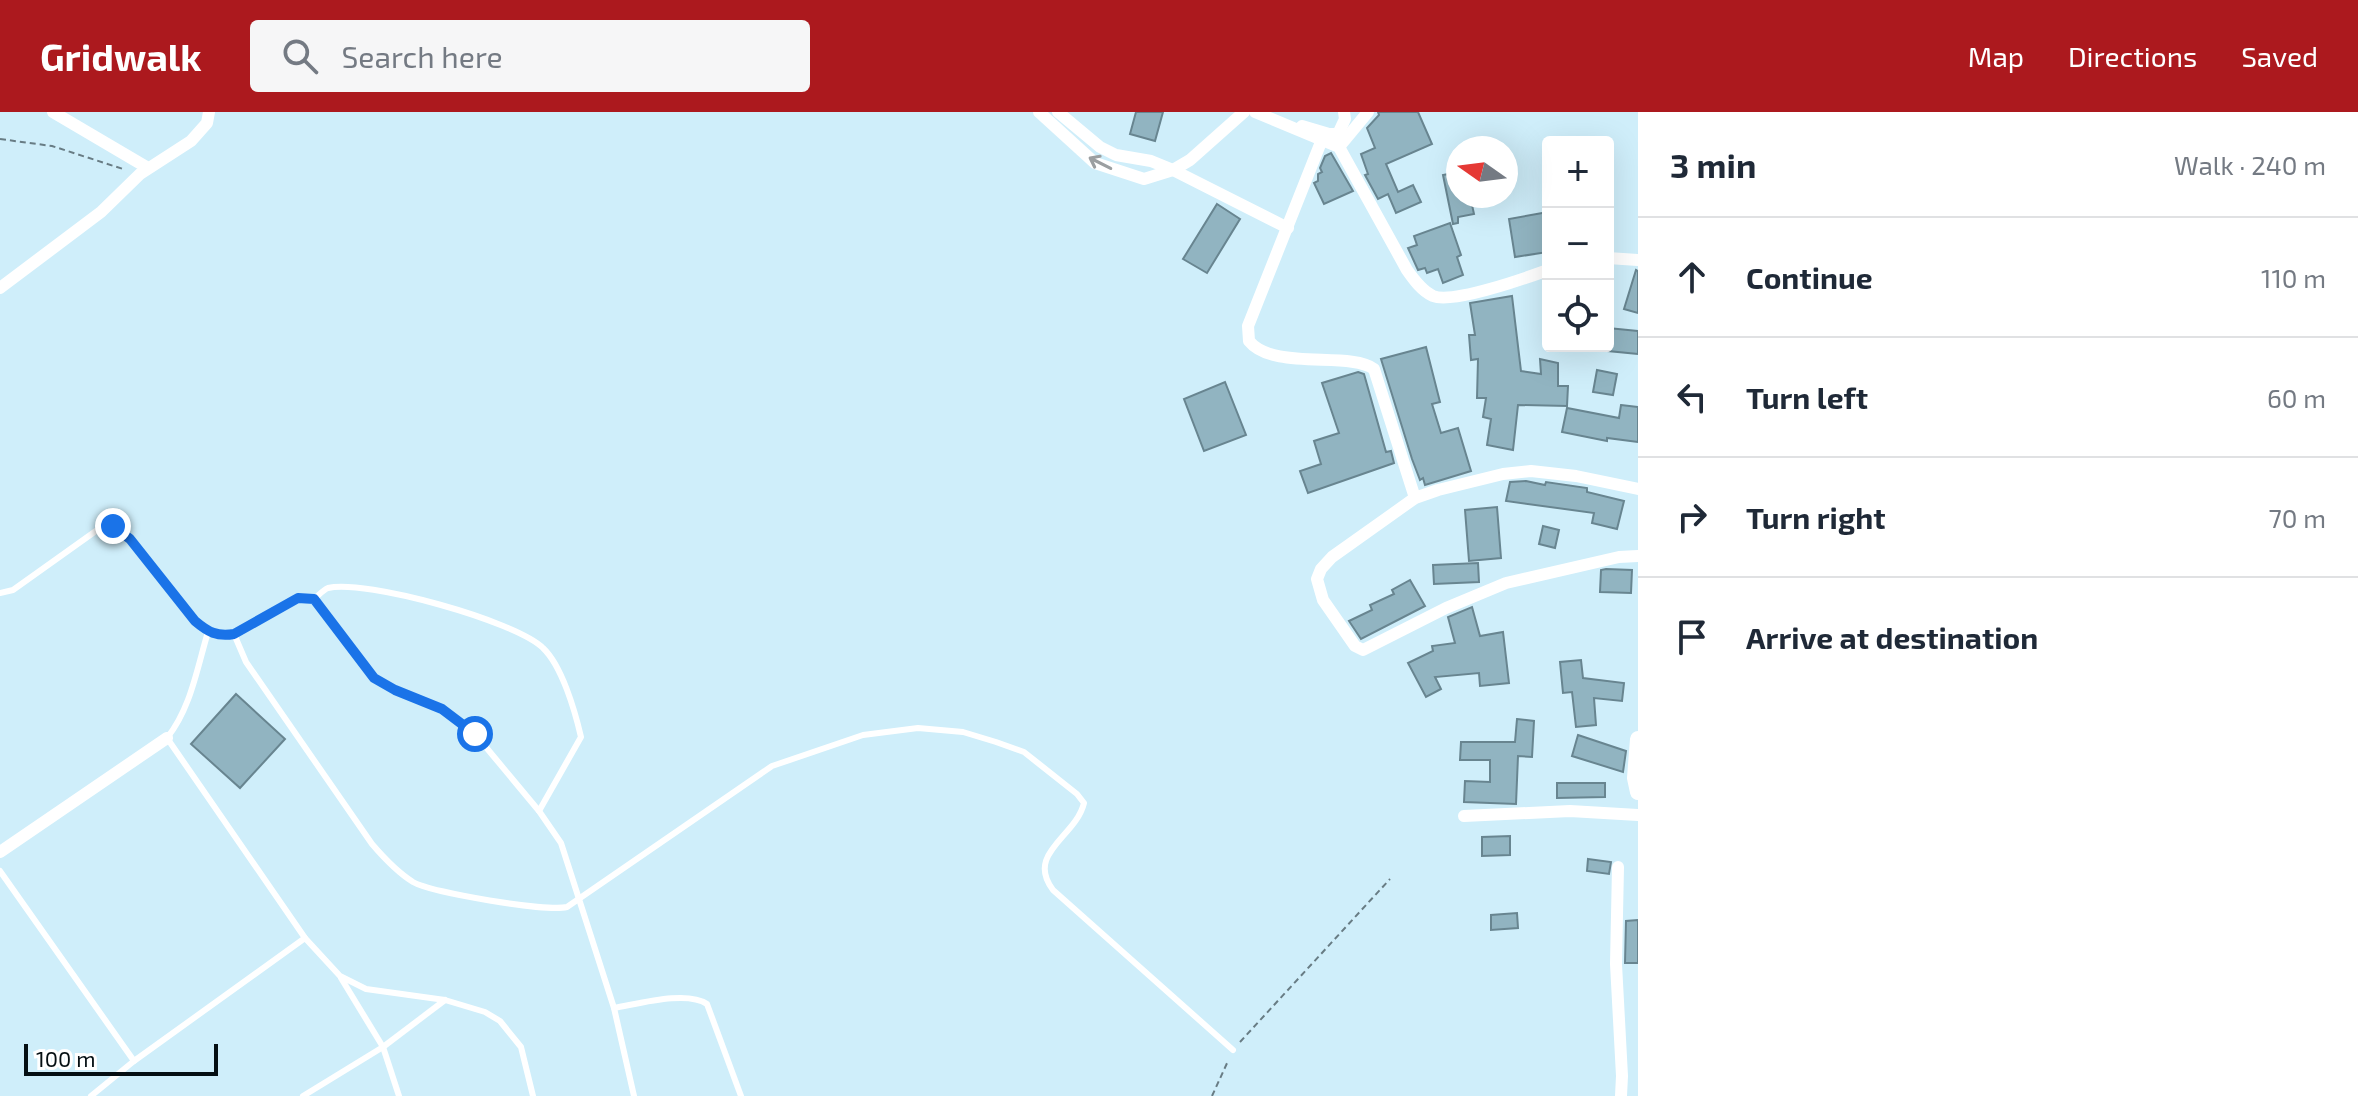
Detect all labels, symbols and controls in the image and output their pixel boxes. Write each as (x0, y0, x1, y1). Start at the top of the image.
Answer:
search box (250, 20, 810, 92)
text: Gridwalk (40, 33, 202, 79)
icon: search (278, 34, 322, 78)
text: Search here (342, 38, 503, 74)
text: Map (1968, 39, 2024, 73)
text: Directions (2068, 39, 2197, 73)
text: Saved (2241, 39, 2318, 73)
north arrow (1446, 136, 1518, 208)
map controls (1542, 136, 1614, 352)
button: + (1542, 136, 1614, 208)
text: 3 min (1670, 144, 1756, 185)
text: Walk · 240 m (2174, 149, 2326, 180)
one-way arrow (1088, 154, 1112, 170)
button: − (1542, 208, 1614, 280)
icon: ahead (1670, 255, 1714, 299)
text: Continue (1746, 259, 1873, 295)
text: 110 m (2261, 262, 2326, 293)
button: locate (1542, 280, 1614, 352)
icon: left (1670, 375, 1714, 419)
text: Turn left (1746, 379, 1868, 415)
text: 60 m (2267, 382, 2326, 413)
icon: right (1670, 495, 1714, 539)
text: Turn right (1746, 499, 1886, 535)
text: 70 m (2268, 502, 2326, 533)
route end (95, 508, 131, 544)
icon: arrive (1670, 615, 1714, 659)
text: Arrive at destination (1746, 619, 2038, 655)
route start (457, 716, 493, 752)
scale bar (24, 1040, 218, 1076)
text: 100 m (36, 1045, 95, 1071)

